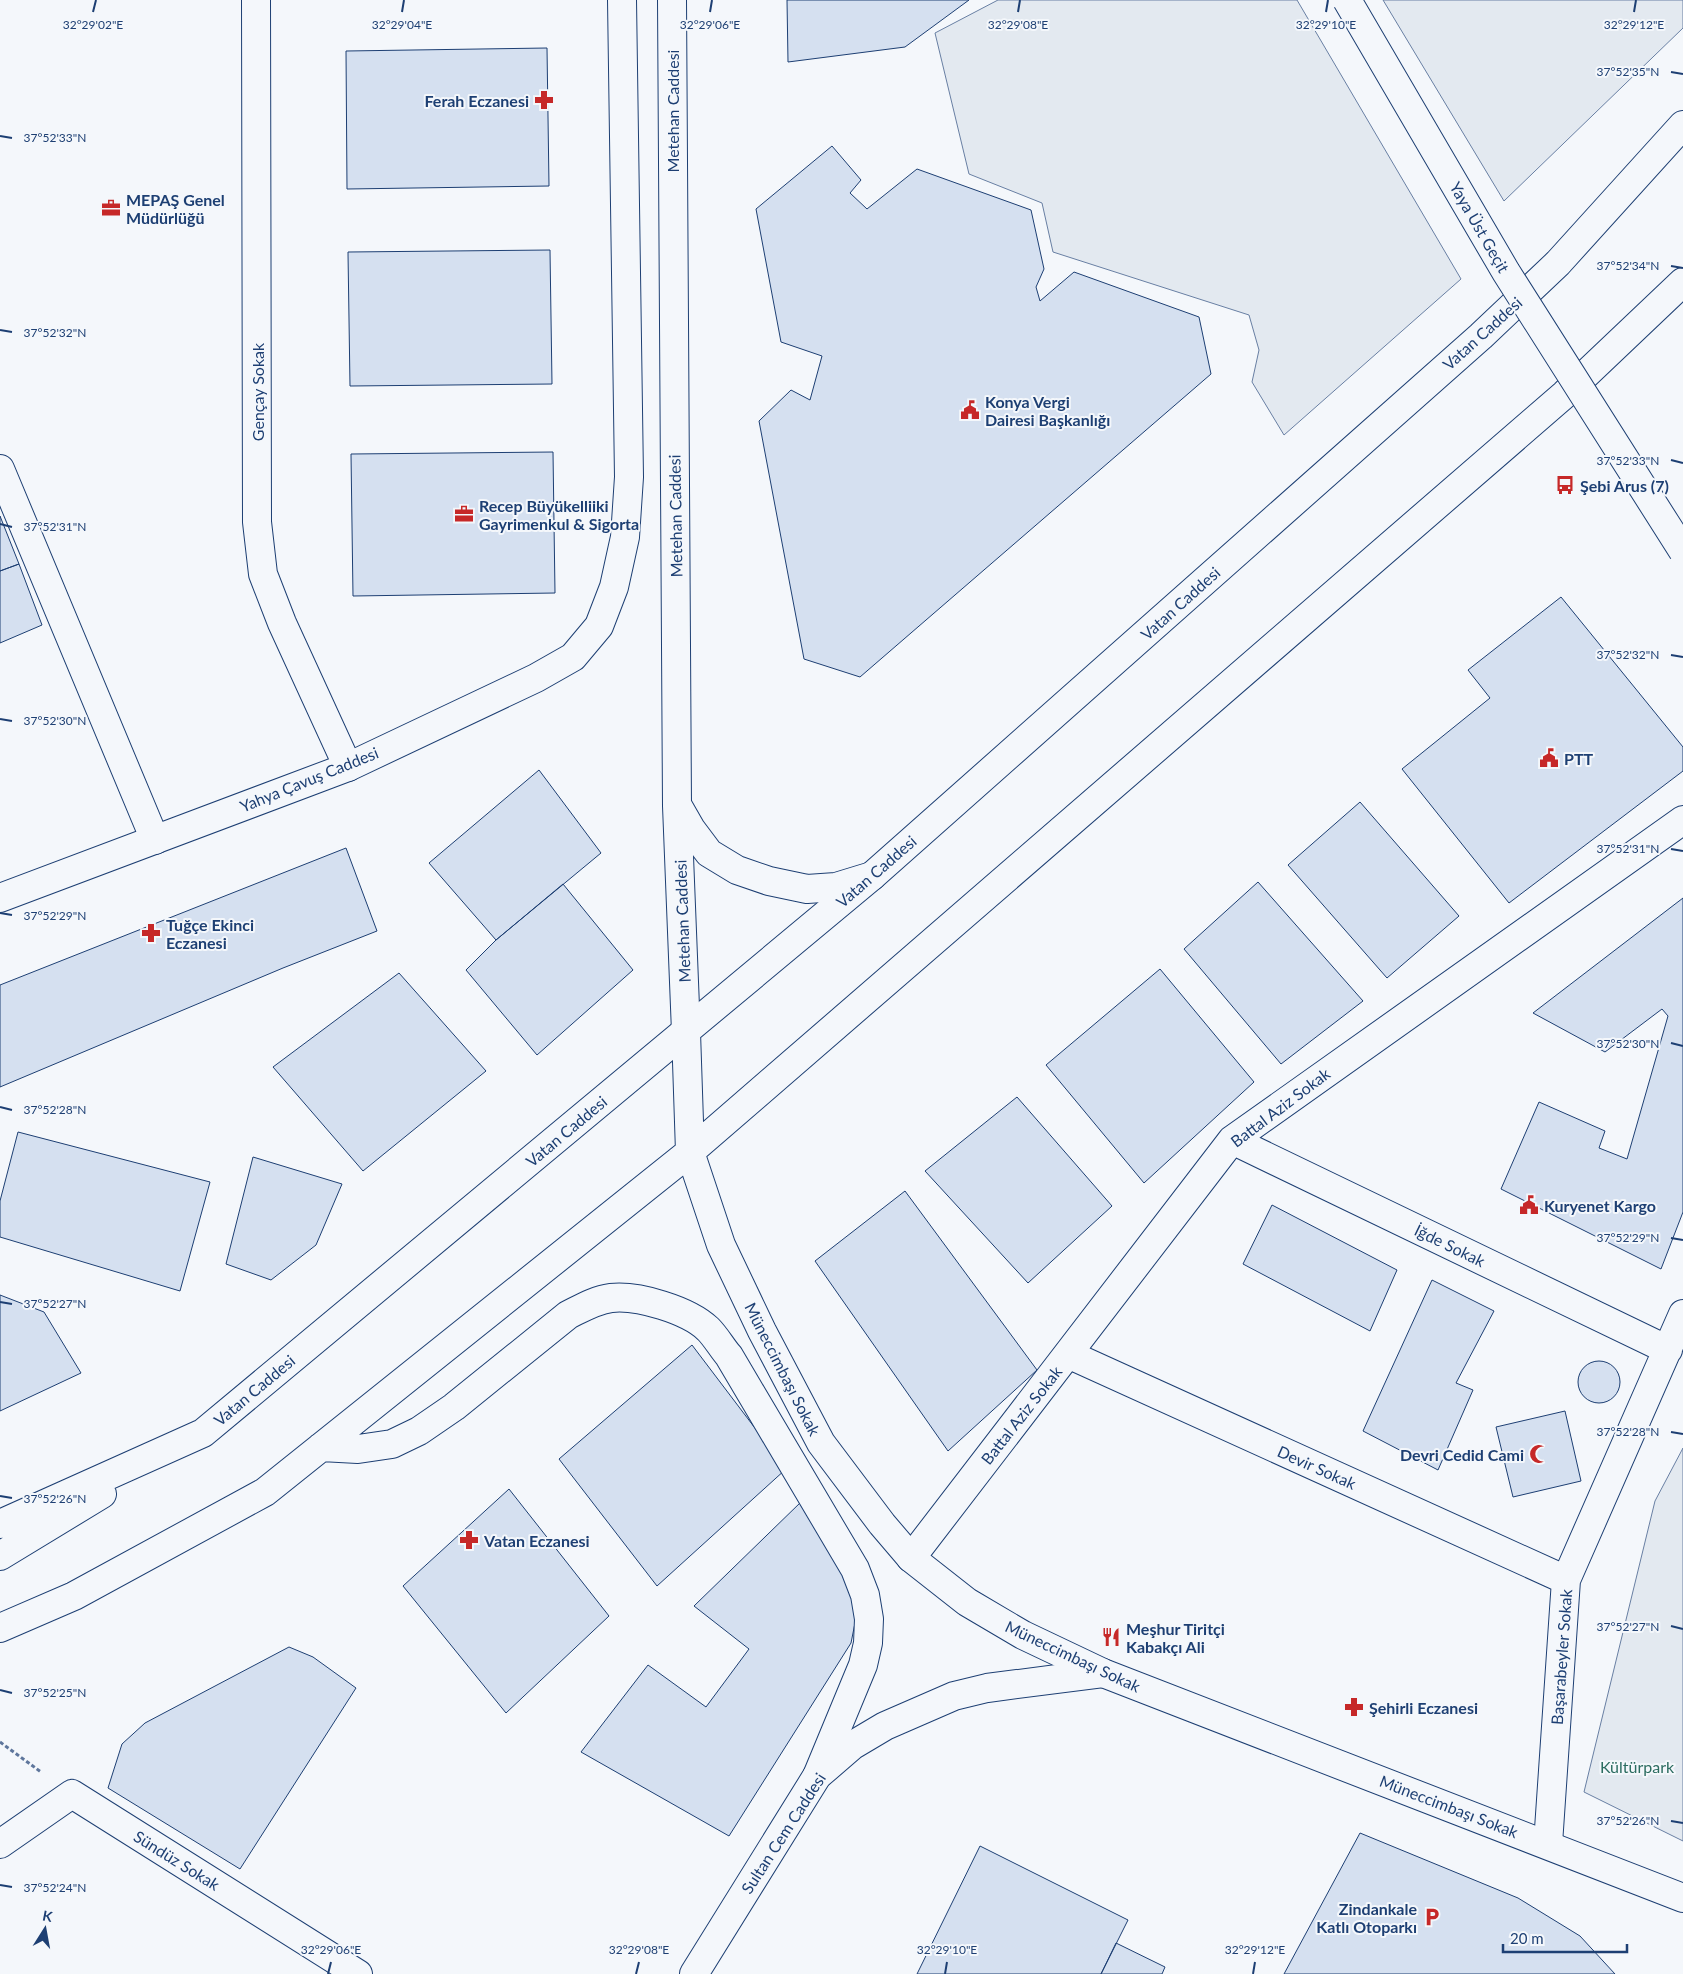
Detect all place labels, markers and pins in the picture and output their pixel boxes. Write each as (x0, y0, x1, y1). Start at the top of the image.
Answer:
pharmacy icon: Ferah Eczanesi (533, 89, 555, 111)
place label: Ferah Eczanesi (425, 91, 529, 110)
place label: MEPAŞ Genel Müdürlüğü (126, 190, 225, 227)
office icon: MEPAŞ Genel Müdürlüğü (100, 197, 122, 219)
place label: Konya Vergi Dairesi Başkanlığı (985, 392, 1110, 429)
public building icon: Konya Vergi Dairesi Başkanlığı (959, 399, 981, 421)
bus stop icon: Şebi Arus (7) (1554, 474, 1576, 496)
place label: Şebi Arus (7) (1580, 476, 1669, 495)
place label: Recep Büyükelliiki Gayrimenkul & Sigorta (479, 496, 639, 533)
office icon: Recep Büyükelliiki Gayrimenkul & Sigorta (453, 503, 475, 525)
public building icon: PTT (1538, 747, 1560, 769)
place label: PTT (1564, 749, 1594, 768)
place label: Tuğçe Ekinci Eczanesi (166, 915, 254, 952)
pharmacy icon: Tuğçe Ekinci Eczanesi (140, 922, 162, 944)
public building icon: Kuryenet Kargo (1518, 1194, 1540, 1216)
place label: Kuryenet Kargo (1544, 1196, 1656, 1215)
mosque icon: Devri Cedid Cami (1528, 1443, 1550, 1465)
place label: Devri Cedid Cami (1400, 1445, 1524, 1464)
pharmacy icon: Vatan Eczanesi (458, 1529, 480, 1551)
place label: Vatan Eczanesi (483, 1531, 590, 1550)
place label: Meşhur Tiritçi Kabakçı Ali (1126, 1619, 1225, 1656)
restaurant icon: Meşhur Tiritçi Kabakçı Ali (1100, 1626, 1122, 1648)
pharmacy icon: Şehirli Eczanesi (1343, 1696, 1365, 1718)
place label: Şehirli Eczanesi (1369, 1698, 1478, 1717)
place label: Zindankale Katlı Otoparkı (1316, 1899, 1417, 1936)
parking icon: Zindankale Katlı Otoparkı (1421, 1906, 1443, 1928)

